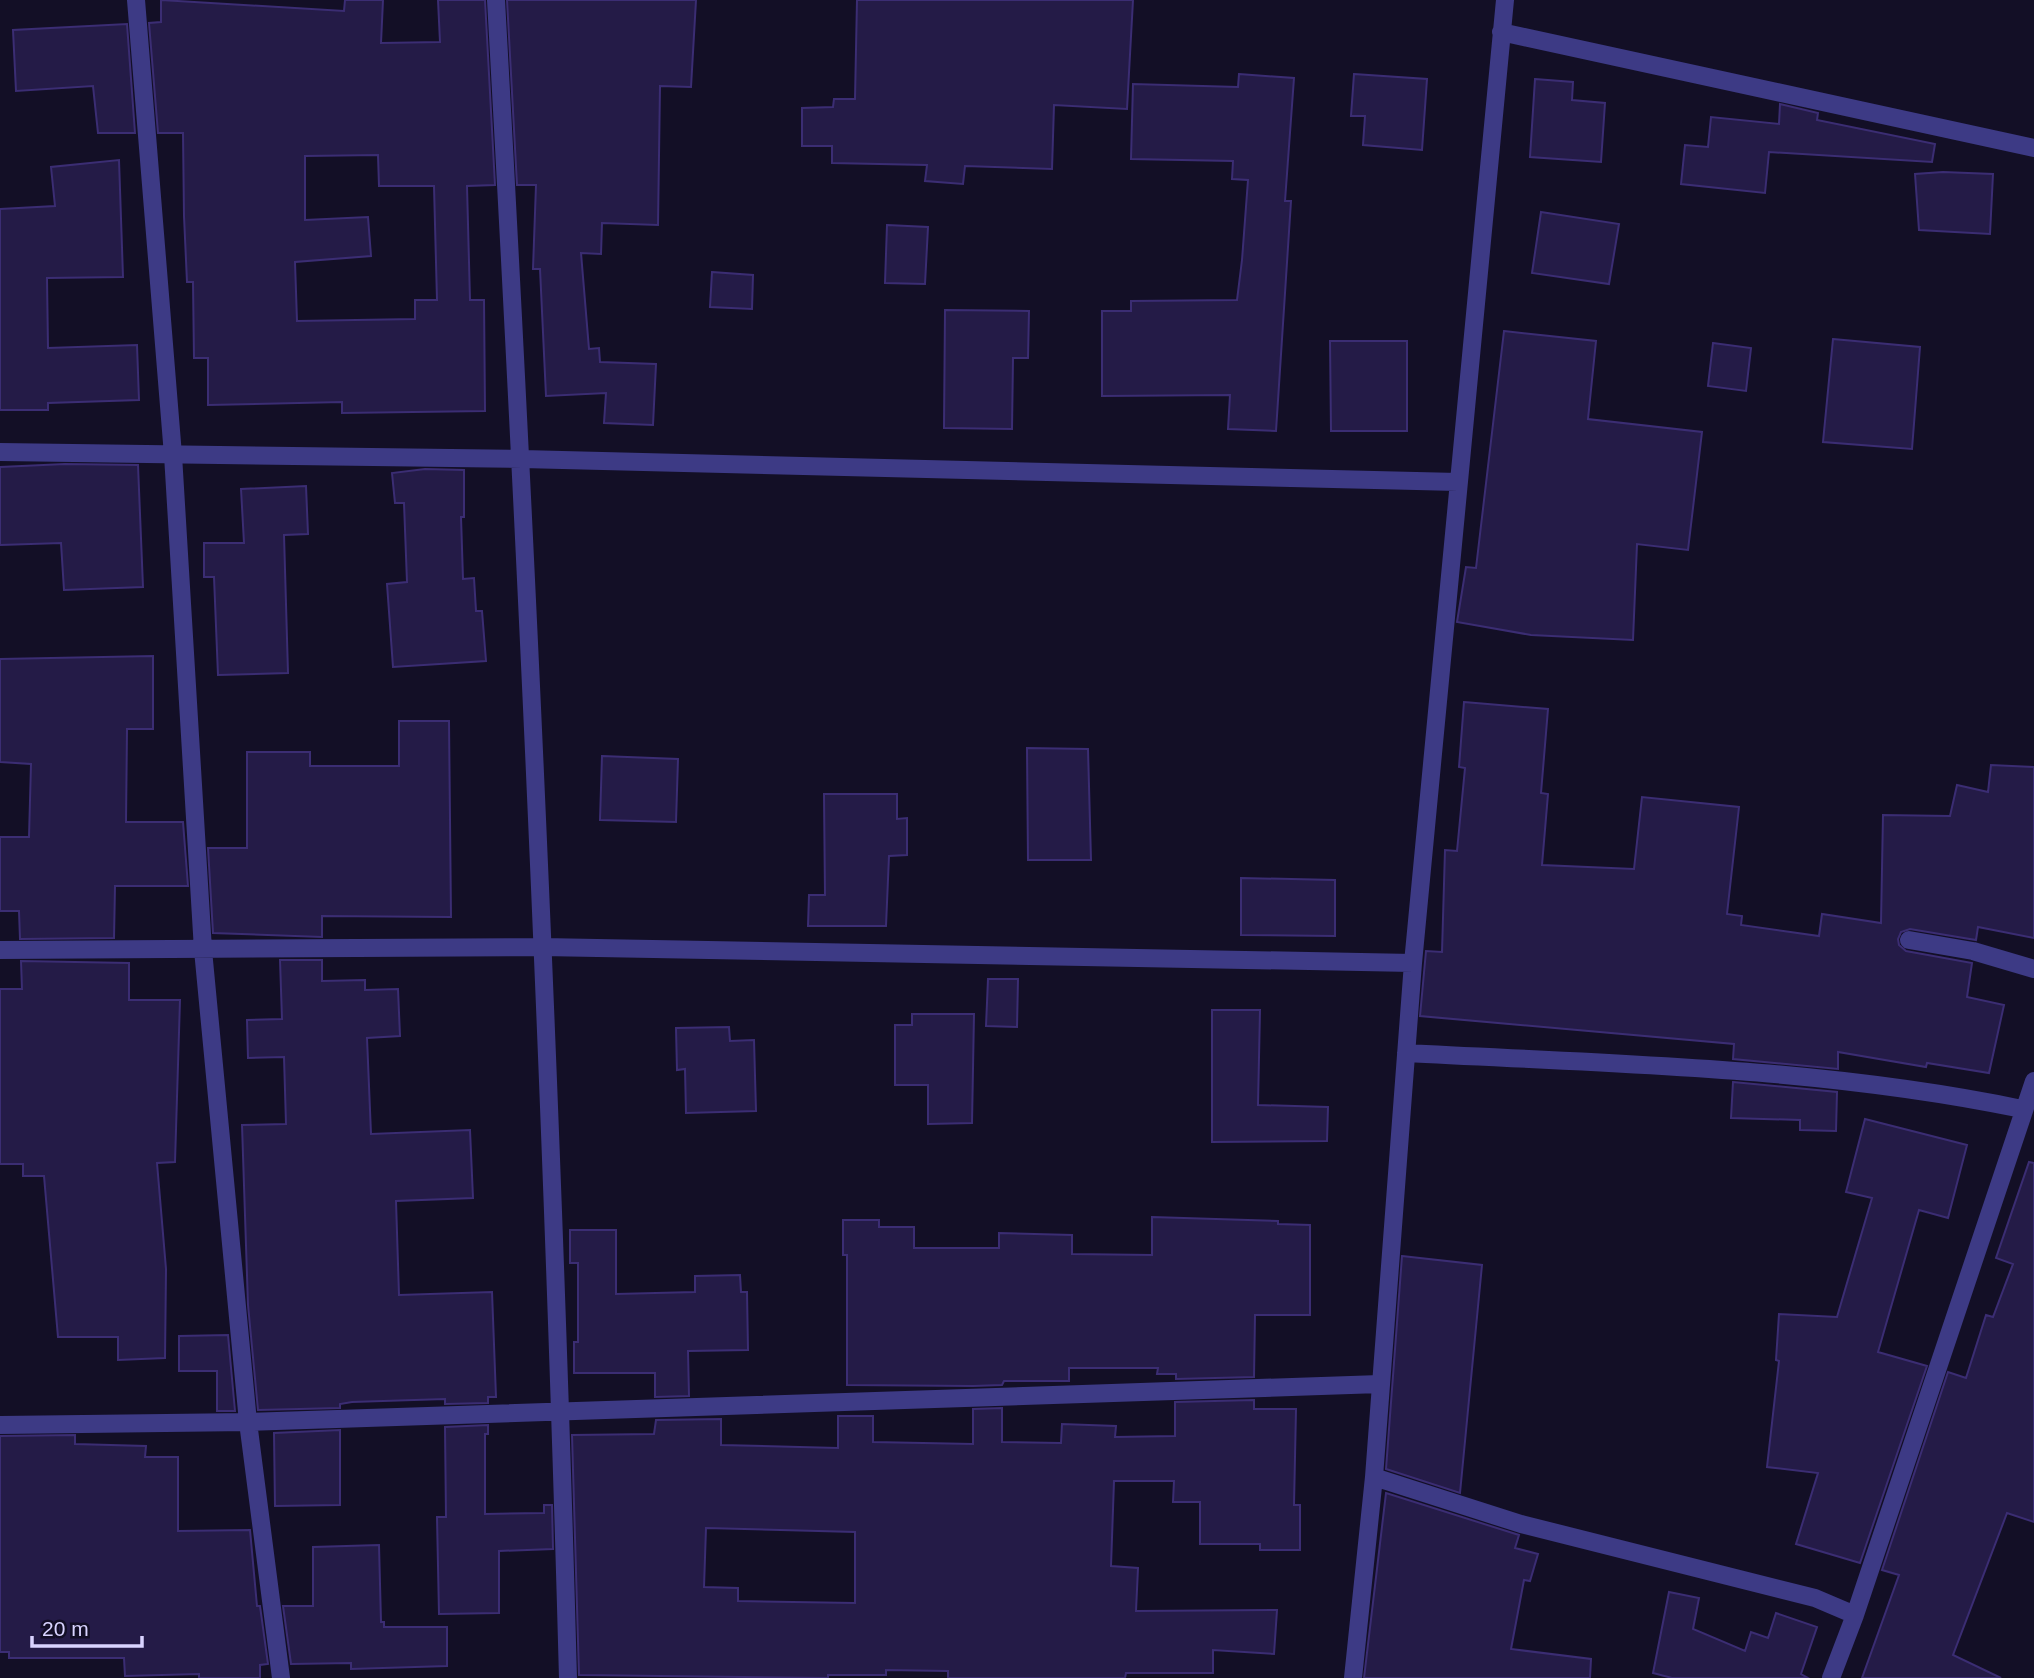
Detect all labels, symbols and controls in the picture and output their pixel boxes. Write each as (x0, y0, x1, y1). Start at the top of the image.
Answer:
scale bar (32, 1604, 142, 1648)
text: 20 m (42, 1617, 89, 1640)

